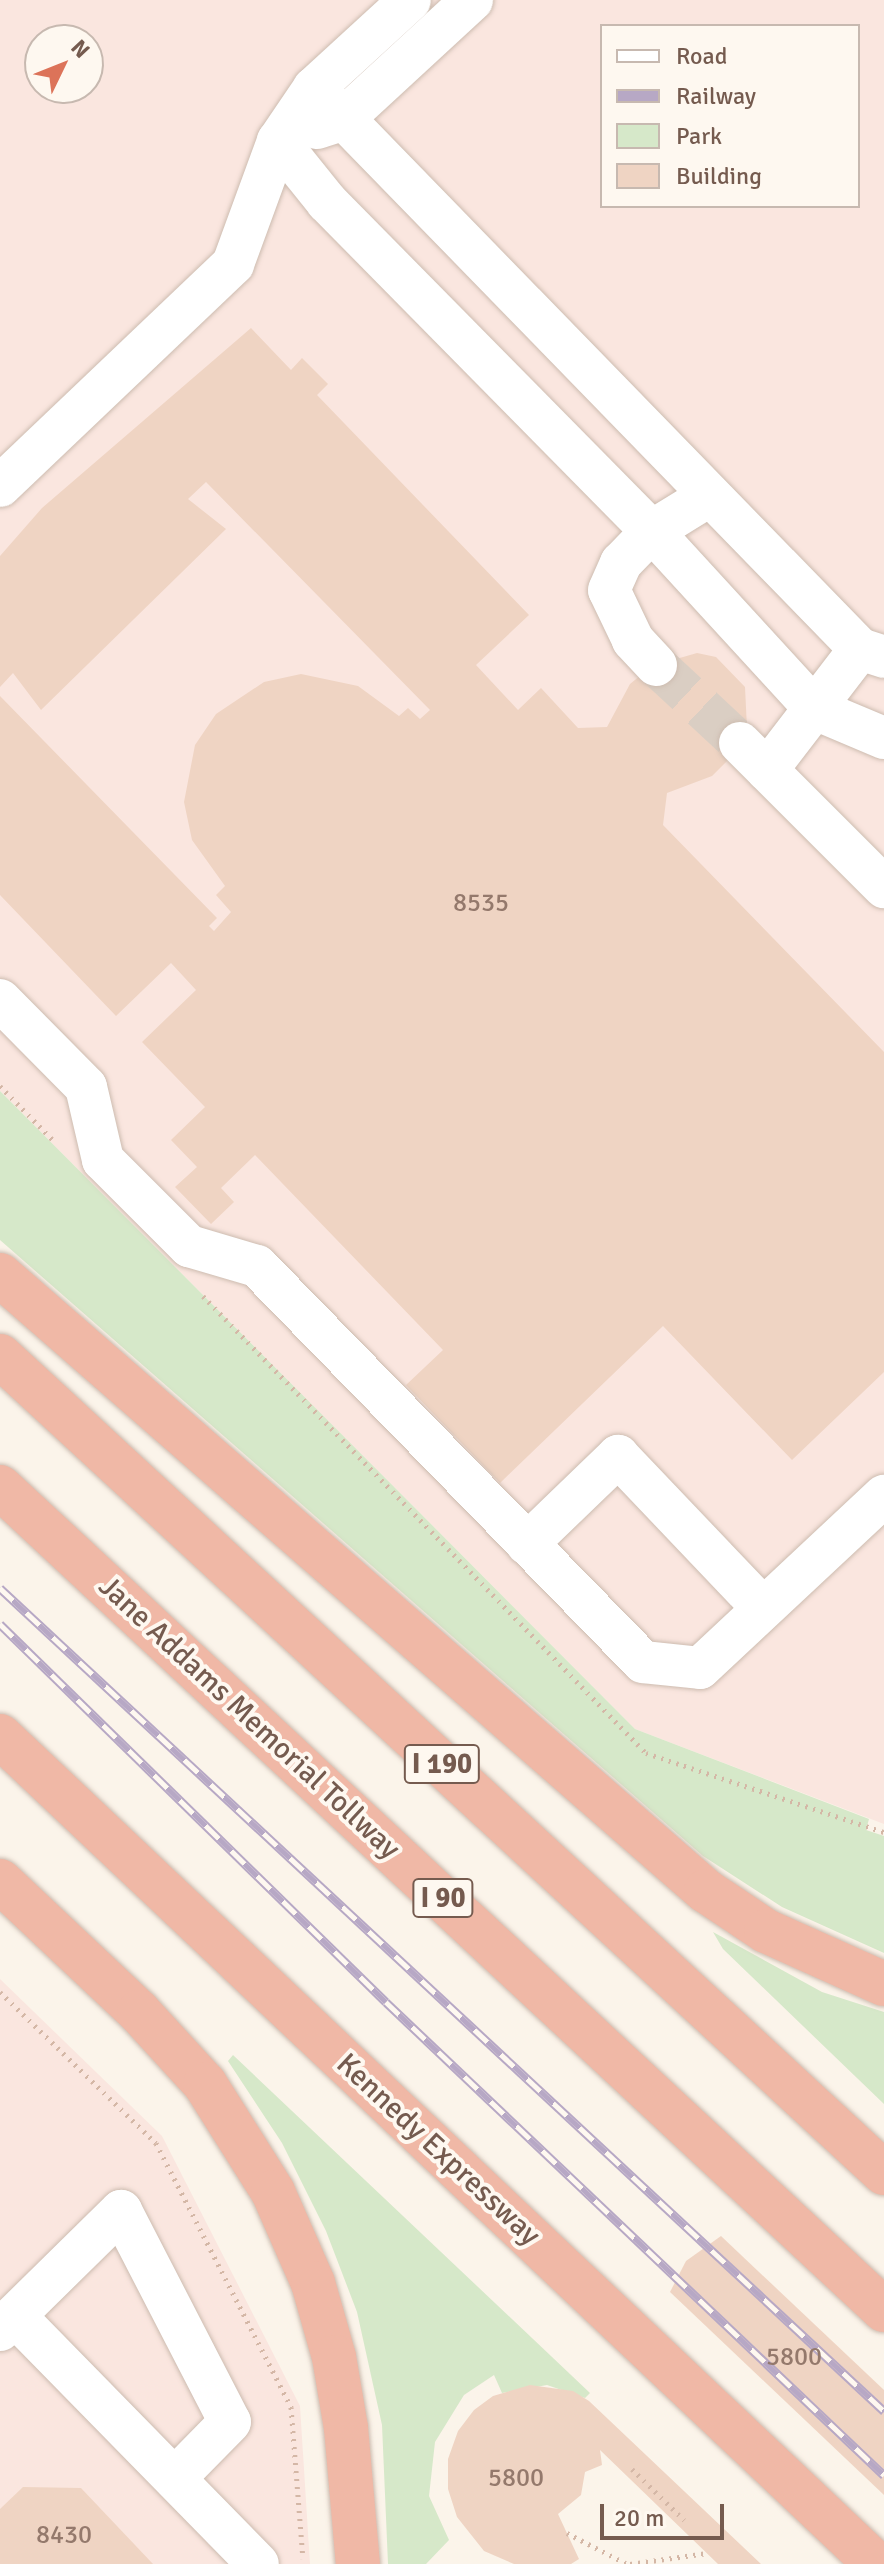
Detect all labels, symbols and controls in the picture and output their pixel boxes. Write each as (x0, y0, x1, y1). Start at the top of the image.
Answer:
north arrow (24, 24, 104, 104)
legend (600, 24, 860, 208)
text: N (65, 34, 96, 63)
text: Road (676, 41, 727, 71)
text: Railway (676, 81, 756, 111)
text: Park (676, 121, 722, 151)
text: Building (676, 161, 762, 191)
house number: 8535 (453, 888, 509, 920)
street label: Jane Addams Memorial Tollway (91, 1569, 407, 1867)
road number: I 190 (402, 1740, 482, 1788)
road number: I 90 (411, 1874, 475, 1922)
street label: Kennedy Expressway (329, 2046, 547, 2254)
house number: 5800 (766, 2342, 822, 2374)
house number: 5800 (488, 2463, 544, 2495)
scale bar (604, 2488, 728, 2538)
text: 20 m (614, 2503, 664, 2533)
house number: 8430 (36, 2520, 92, 2552)

